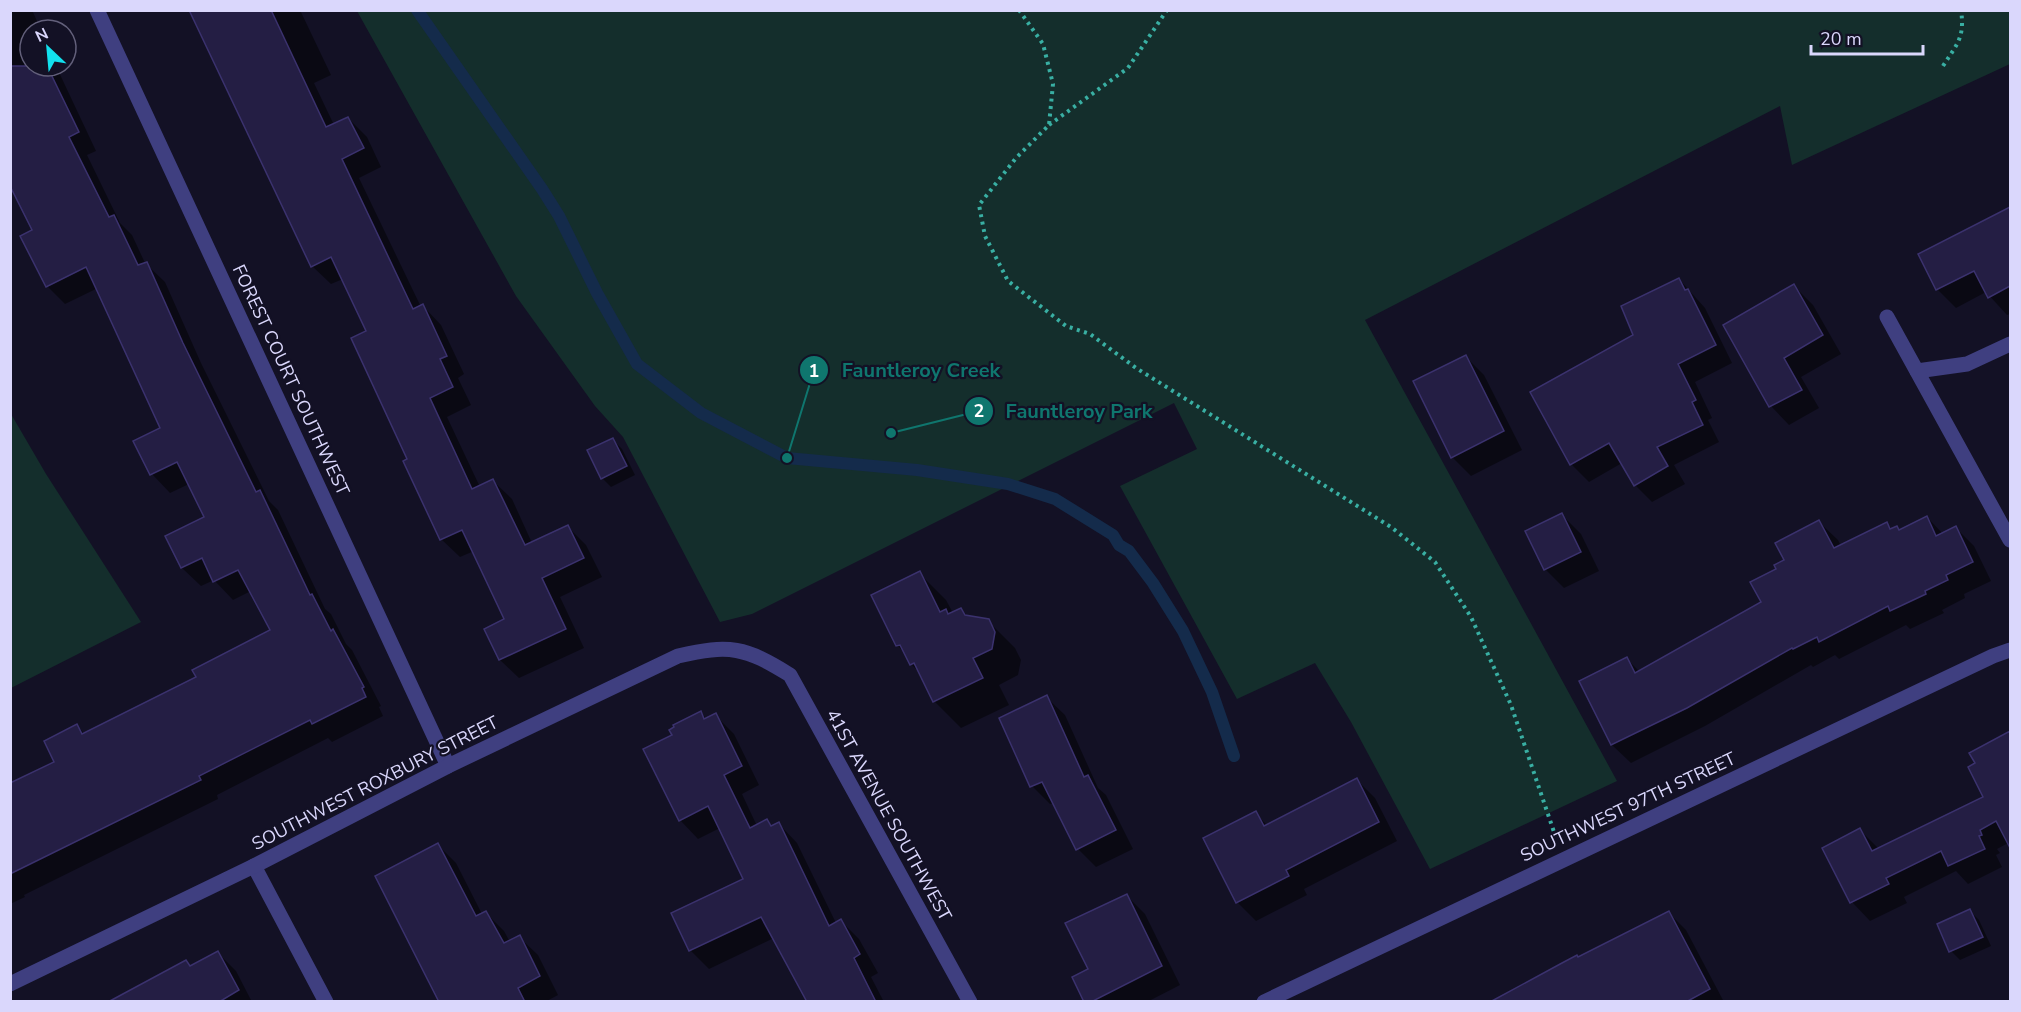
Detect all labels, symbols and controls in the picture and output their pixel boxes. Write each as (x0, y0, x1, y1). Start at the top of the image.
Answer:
north arrow (18, 18, 78, 78)
scale bar (1811, 18, 1924, 56)
text: N (32, 23, 52, 48)
text: 20 m (1820, 27, 1862, 51)
street label: FOREST COURT SOUTHWEST (227, 261, 355, 499)
callout: Fauntleroy Creek (799, 351, 1012, 389)
text: Fauntleroy Creek (842, 357, 1001, 384)
text: 1 (809, 359, 819, 383)
callout: Fauntleroy Park (964, 392, 1165, 430)
text: Fauntleroy Park (1006, 398, 1154, 425)
text: 2 (974, 399, 984, 423)
street label: 41ST AVENUE SOUTHWEST (821, 705, 957, 925)
street label: SOUTHWEST ROXBURY STREET (248, 710, 503, 856)
street label: SOUTHWEST 97TH STREET (1516, 746, 1740, 868)

